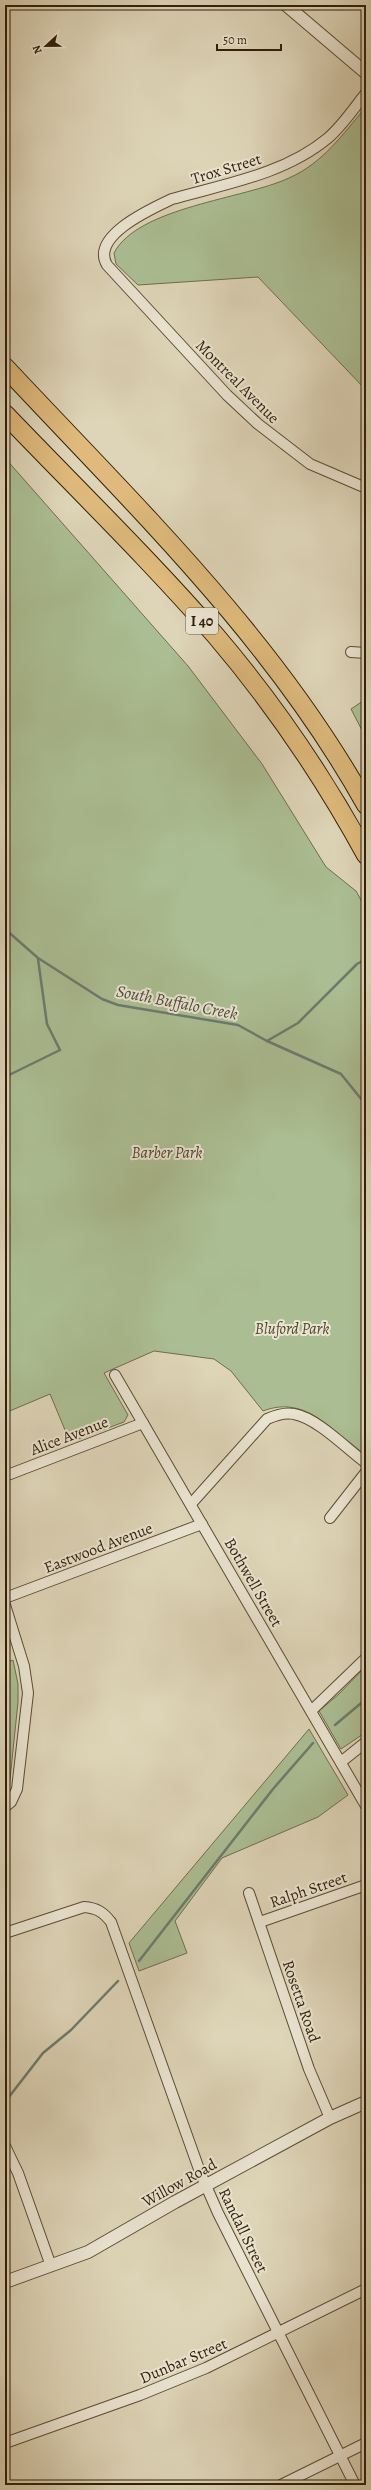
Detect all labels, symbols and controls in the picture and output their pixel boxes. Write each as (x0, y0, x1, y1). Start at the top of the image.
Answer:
north arrow (26, 26, 66, 66)
scale bar (217, 26, 281, 52)
text: 50 m (223, 32, 247, 48)
text: N (29, 43, 46, 56)
street label: Trox Street (189, 148, 264, 190)
street label: Montreal Avenue (190, 335, 284, 429)
road number: I 40 (186, 608, 218, 634)
water label: South Buffalo Creek (114, 979, 240, 1026)
park label: Barber Park (132, 1142, 202, 1164)
park label: Bluford Park (255, 1318, 329, 1340)
street label: Alice Avenue (26, 1411, 112, 1461)
street label: Eastwood Avenue (41, 1517, 156, 1579)
street label: Bothwell Street (219, 1534, 288, 1631)
street label: Ralph Street (267, 1866, 350, 1913)
street label: Rosetta Road (277, 1957, 325, 2046)
street label: Willow Road (137, 2153, 221, 2213)
street label: Randall Street (213, 2184, 273, 2277)
street label: Dunbar Street (136, 2333, 230, 2389)

